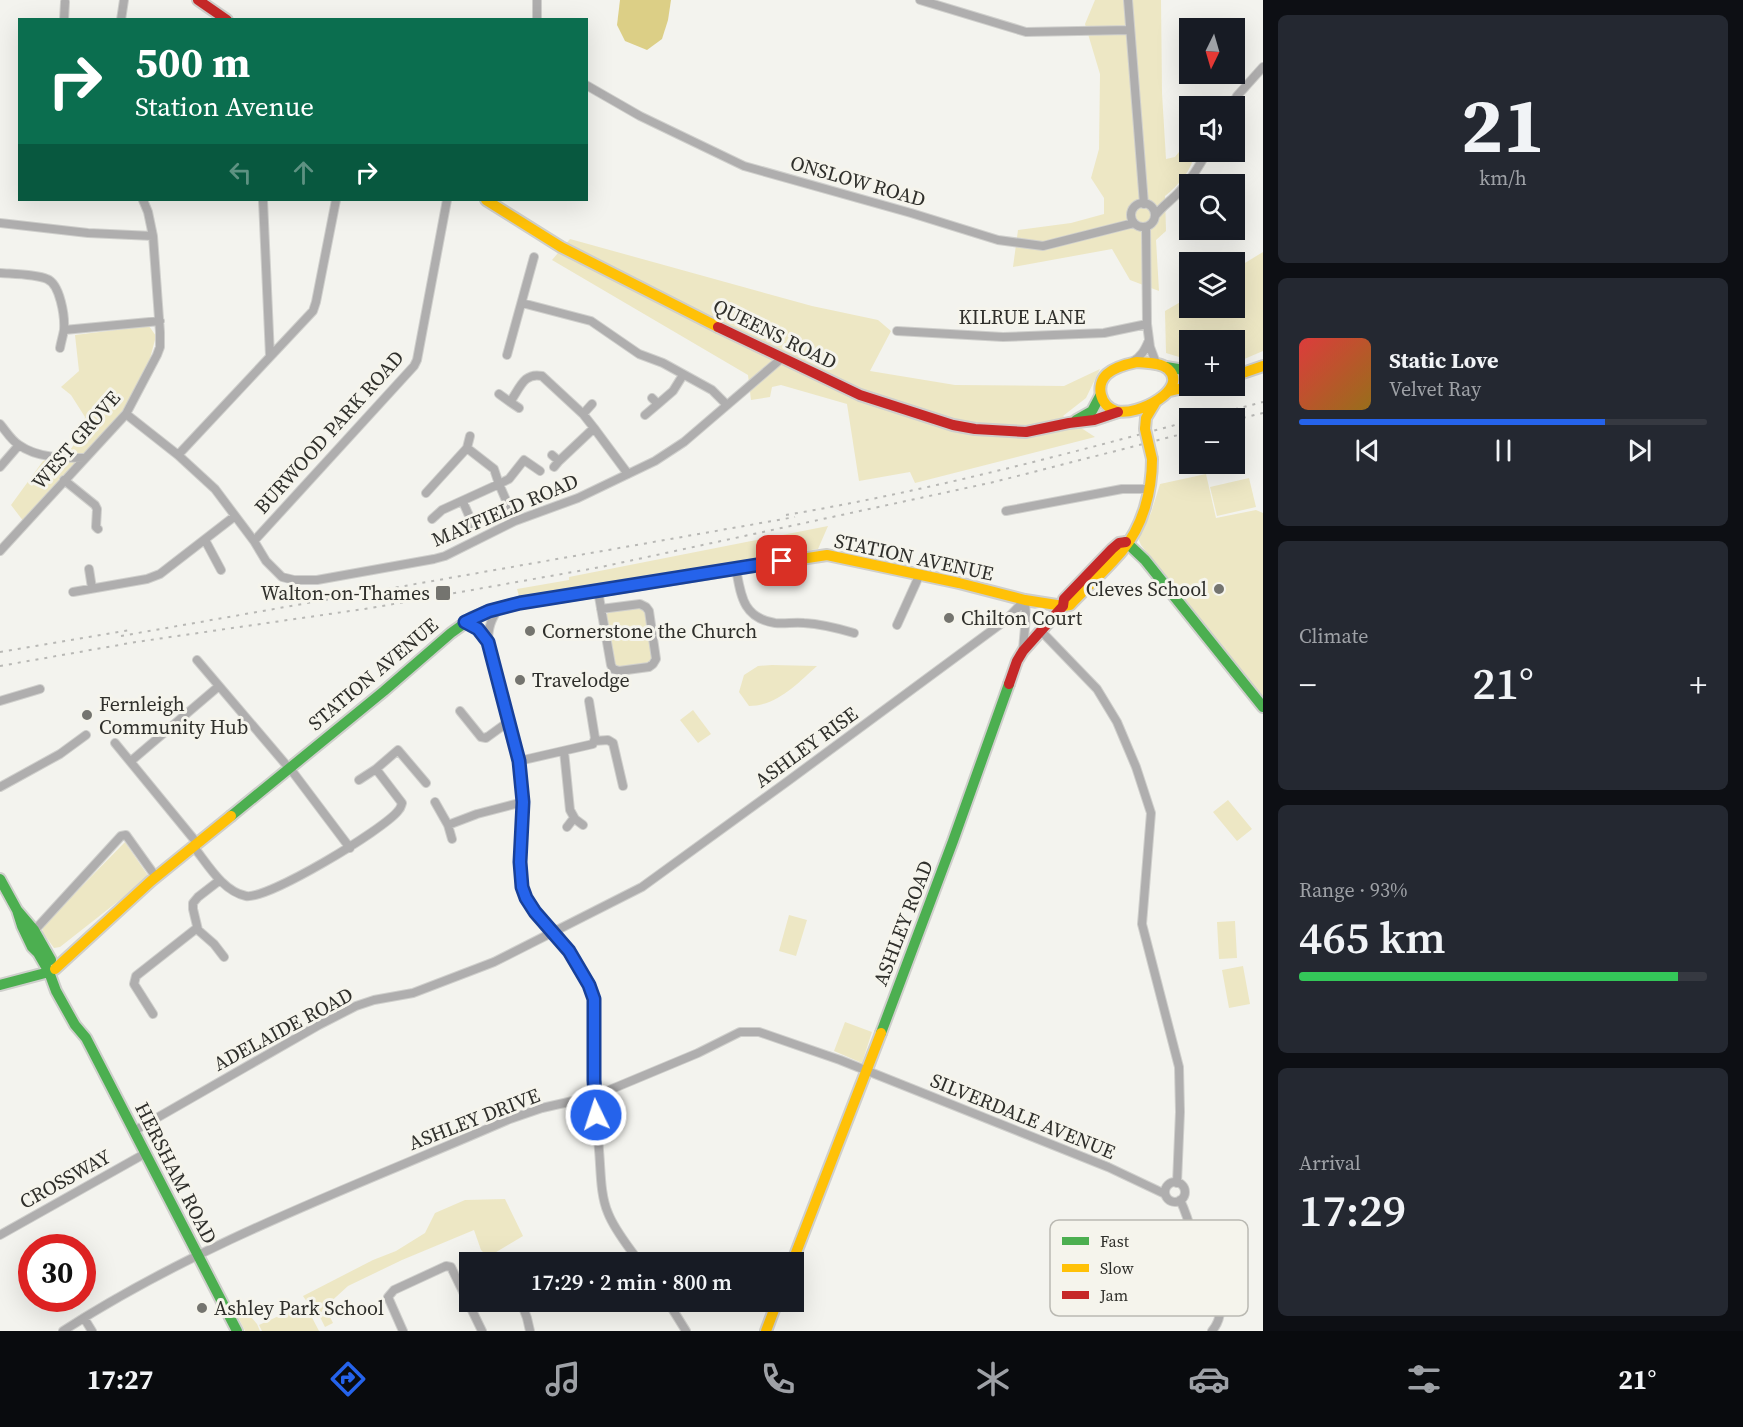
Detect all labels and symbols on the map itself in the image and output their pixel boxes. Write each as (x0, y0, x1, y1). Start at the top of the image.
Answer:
north arrow (1179, 18, 1245, 84)
street label: ONSLOW ROAD (787, 148, 929, 214)
street label: QUEENS ROAD (708, 292, 842, 376)
street label: KILRUE LANE (958, 303, 1086, 331)
street label: BURWOOD PARK ROAD (248, 344, 410, 520)
street label: WEST GROVE (25, 385, 127, 495)
street label: MAYFIELD ROAD (427, 467, 583, 553)
street label: STATION AVENUE (832, 526, 996, 588)
pin (756, 535, 807, 586)
place label: Cleves School (1086, 575, 1207, 603)
place label: Walton-on-Thames (260, 579, 430, 607)
marker: Cleves School (1212, 582, 1226, 596)
marker: Walton-on-Thames (434, 584, 452, 602)
place label: Chilton Court (961, 604, 1083, 632)
street label: STATION AVENUE (302, 611, 444, 737)
marker: Chilton Court (942, 611, 956, 625)
place label: Cornerstone the Church (542, 617, 757, 645)
marker: Cornerstone the Church (523, 624, 537, 638)
place label: Travelodge (532, 666, 630, 694)
marker: Travelodge (513, 673, 527, 687)
place label: Fernleigh Community Hub (99, 690, 248, 741)
street label: ASHLEY RISE (749, 700, 863, 794)
marker: Fernleigh Community Hub (80, 708, 94, 722)
street label: ASHLEY ROAD (866, 856, 940, 990)
street label: ADELAIDE ROAD (208, 980, 358, 1078)
street label: SILVERDALE AVENUE (926, 1066, 1120, 1166)
street label: ASHLEY DRIVE (404, 1081, 544, 1157)
position arrow (564, 1083, 628, 1147)
street label: HERSHAM ROAD (128, 1097, 224, 1249)
street label: CROSSWAY (14, 1142, 116, 1216)
legend (1050, 1220, 1248, 1316)
text: Fast (1100, 1230, 1130, 1252)
speed limit sign: 30 (18, 1234, 96, 1312)
text: Slow (1100, 1257, 1135, 1279)
text: Jam (1099, 1284, 1128, 1306)
place label: Ashley Park School (214, 1294, 384, 1322)
marker: Ashley Park School (195, 1301, 209, 1315)

